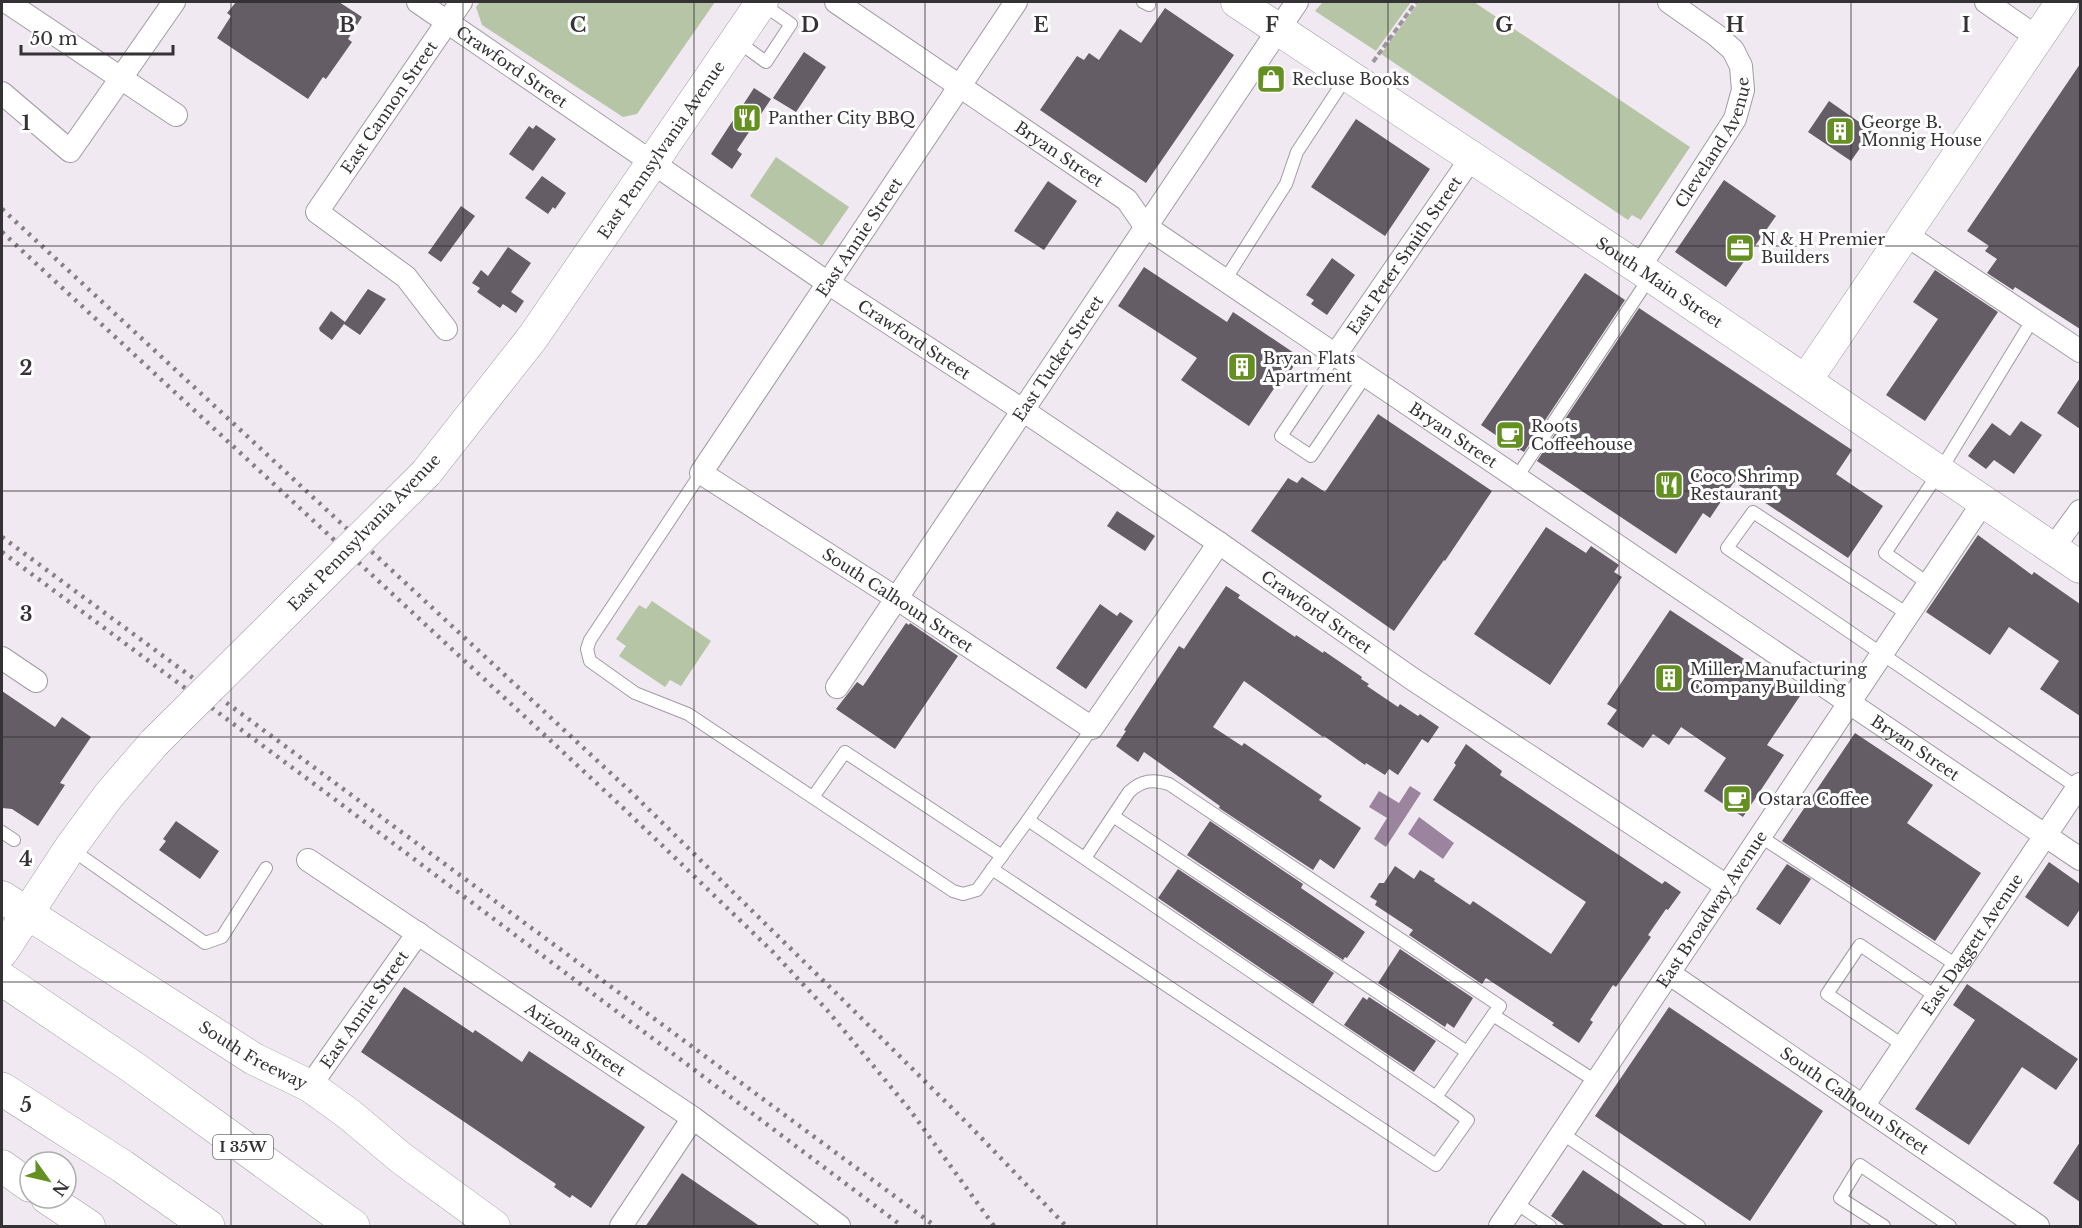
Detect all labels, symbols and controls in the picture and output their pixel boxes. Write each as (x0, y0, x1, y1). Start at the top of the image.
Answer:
text: B (339, 13, 355, 37)
text: C (570, 13, 586, 37)
text: D (801, 13, 819, 37)
text: E (1033, 13, 1049, 37)
text: F (1265, 13, 1279, 37)
text: G (1495, 13, 1513, 37)
text: H (1726, 13, 1745, 37)
text: I (1962, 13, 1970, 37)
scale bar (21, 18, 172, 56)
street label: Crawford Street (453, 21, 572, 112)
text: 50 m (30, 28, 78, 50)
street label: East Cannon Street (336, 37, 441, 177)
street label: East Pennsylvania Avenue (593, 57, 729, 242)
shop icon: Recluse Books (1255, 63, 1287, 95)
place label: Recluse Books (1292, 69, 1410, 89)
street label: Cleveland Avenue (1671, 76, 1754, 211)
restaurant icon: Panther City BBQ (731, 102, 763, 134)
place label: Panther City BBQ (768, 108, 915, 128)
text: 1 (22, 111, 31, 135)
place label: George B. Monnig House (1861, 112, 1982, 150)
building icon: George B. Monnig House (1824, 115, 1856, 147)
street label: Bryan Street (1011, 117, 1107, 191)
street label: East Peter Smith Street (1343, 172, 1466, 338)
street label: East Annie Street (812, 174, 906, 300)
place label: N & H Premier Builders (1761, 229, 1885, 267)
street label: South Main Street (1592, 232, 1727, 332)
office icon: N & H Premier Builders (1724, 232, 1756, 264)
street label: East Tucker Street (1008, 291, 1107, 425)
street label: Crawford Street (854, 295, 974, 383)
place label: Bryan Flats Apartment (1262, 348, 1356, 386)
building icon: Bryan Flats Apartment (1226, 351, 1258, 383)
text: 2 (19, 356, 33, 380)
street label: Bryan Street (1405, 398, 1502, 472)
place label: Roots Coffeehouse (1531, 416, 1633, 454)
cafe icon: Roots Coffeehouse (1494, 419, 1526, 451)
street label: East Pennsylvania Avenue (284, 449, 444, 615)
place label: Coco Shrimp Restaurant (1690, 466, 1800, 504)
restaurant icon: Coco Shrimp Restaurant (1653, 469, 1685, 501)
street label: South Calhoun Street (819, 544, 977, 657)
street label: Crawford Street (1257, 566, 1376, 657)
text: 3 (20, 602, 32, 626)
place label: Miller Manufacturing Company Building (1690, 659, 1867, 697)
building icon: Miller Manufacturing Company Building (1653, 662, 1685, 694)
street label: Bryan Street (1867, 711, 1964, 785)
cafe icon: Ostara Coffee (1721, 783, 1753, 815)
place label: Ostara Coffee (1758, 789, 1869, 809)
street label: East Broadway Avenue (1652, 827, 1771, 992)
text: 4 (19, 847, 33, 871)
street label: East Daggett Avenue (1917, 870, 2027, 1019)
street label: East Annie Street (316, 946, 413, 1072)
street label: Arizona Street (520, 998, 630, 1080)
street label: South Freeway (195, 1016, 311, 1094)
street label: South Calhoun Street (1776, 1043, 1933, 1159)
text: 5 (20, 1093, 32, 1117)
road number: I 35W (213, 1135, 273, 1159)
north arrow (18, 1150, 78, 1210)
text: N (48, 1177, 73, 1200)

